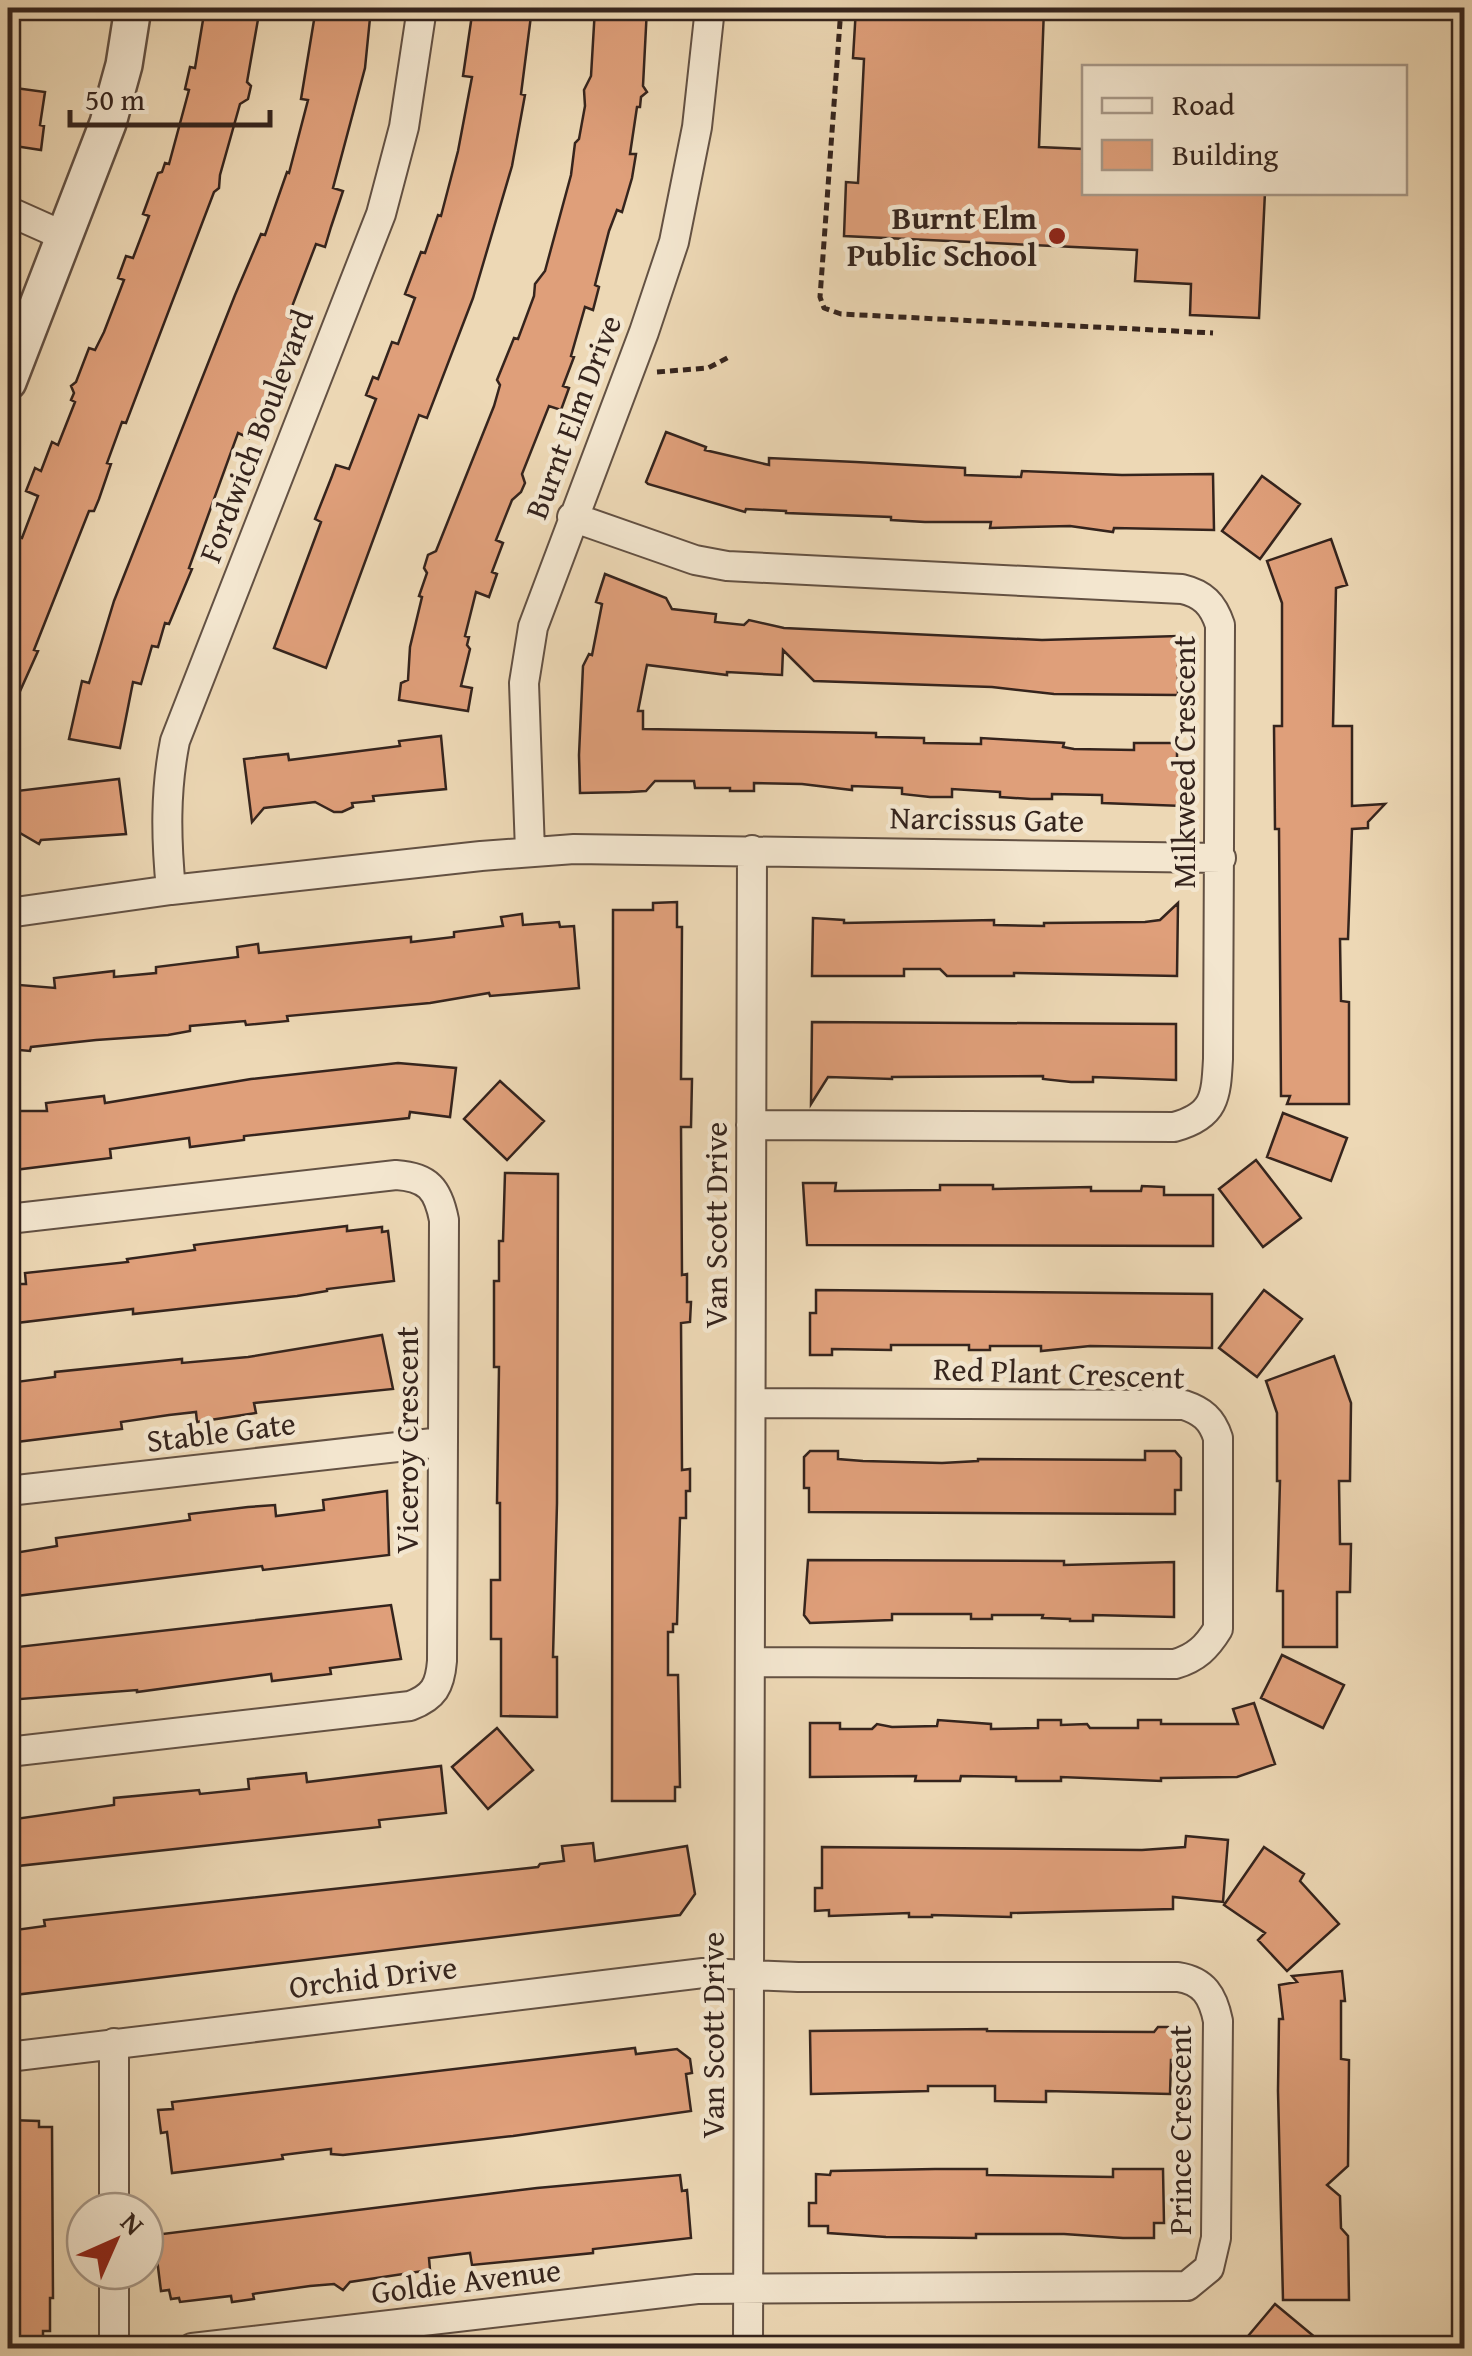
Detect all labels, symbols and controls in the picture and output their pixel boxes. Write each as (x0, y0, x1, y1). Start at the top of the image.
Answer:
scale bar (70, 65, 270, 127)
legend (1082, 65, 1407, 195)
text: 50 m (85, 77, 145, 121)
text: Road (1172, 82, 1235, 126)
text: Building (1172, 132, 1278, 176)
place label: Burnt Elm Public School (847, 194, 1038, 278)
marker: Burnt Elm Public School (1046, 225, 1068, 247)
street label: Fordwich Boulevard (186, 303, 325, 569)
street label: Burnt Elm Drive (512, 308, 633, 526)
street label: Milkweed Crescent (1160, 636, 1207, 888)
street label: Narcissus Gate (889, 793, 1085, 844)
street label: Van Scott Drive (692, 1122, 739, 1328)
street label: Viceroy Crescent (383, 1326, 430, 1554)
street label: Red Plant Crescent (933, 1345, 1185, 1400)
street label: Stable Gate (144, 1399, 298, 1464)
street label: Van Scott Drive (689, 1932, 736, 2138)
street label: Orchid Drive (286, 1943, 460, 2010)
street label: Prince Crescent (1156, 2025, 1203, 2235)
north arrow (65, 2191, 165, 2291)
text: N (112, 2202, 154, 2244)
street label: Goldie Avenue (368, 2246, 563, 2315)

